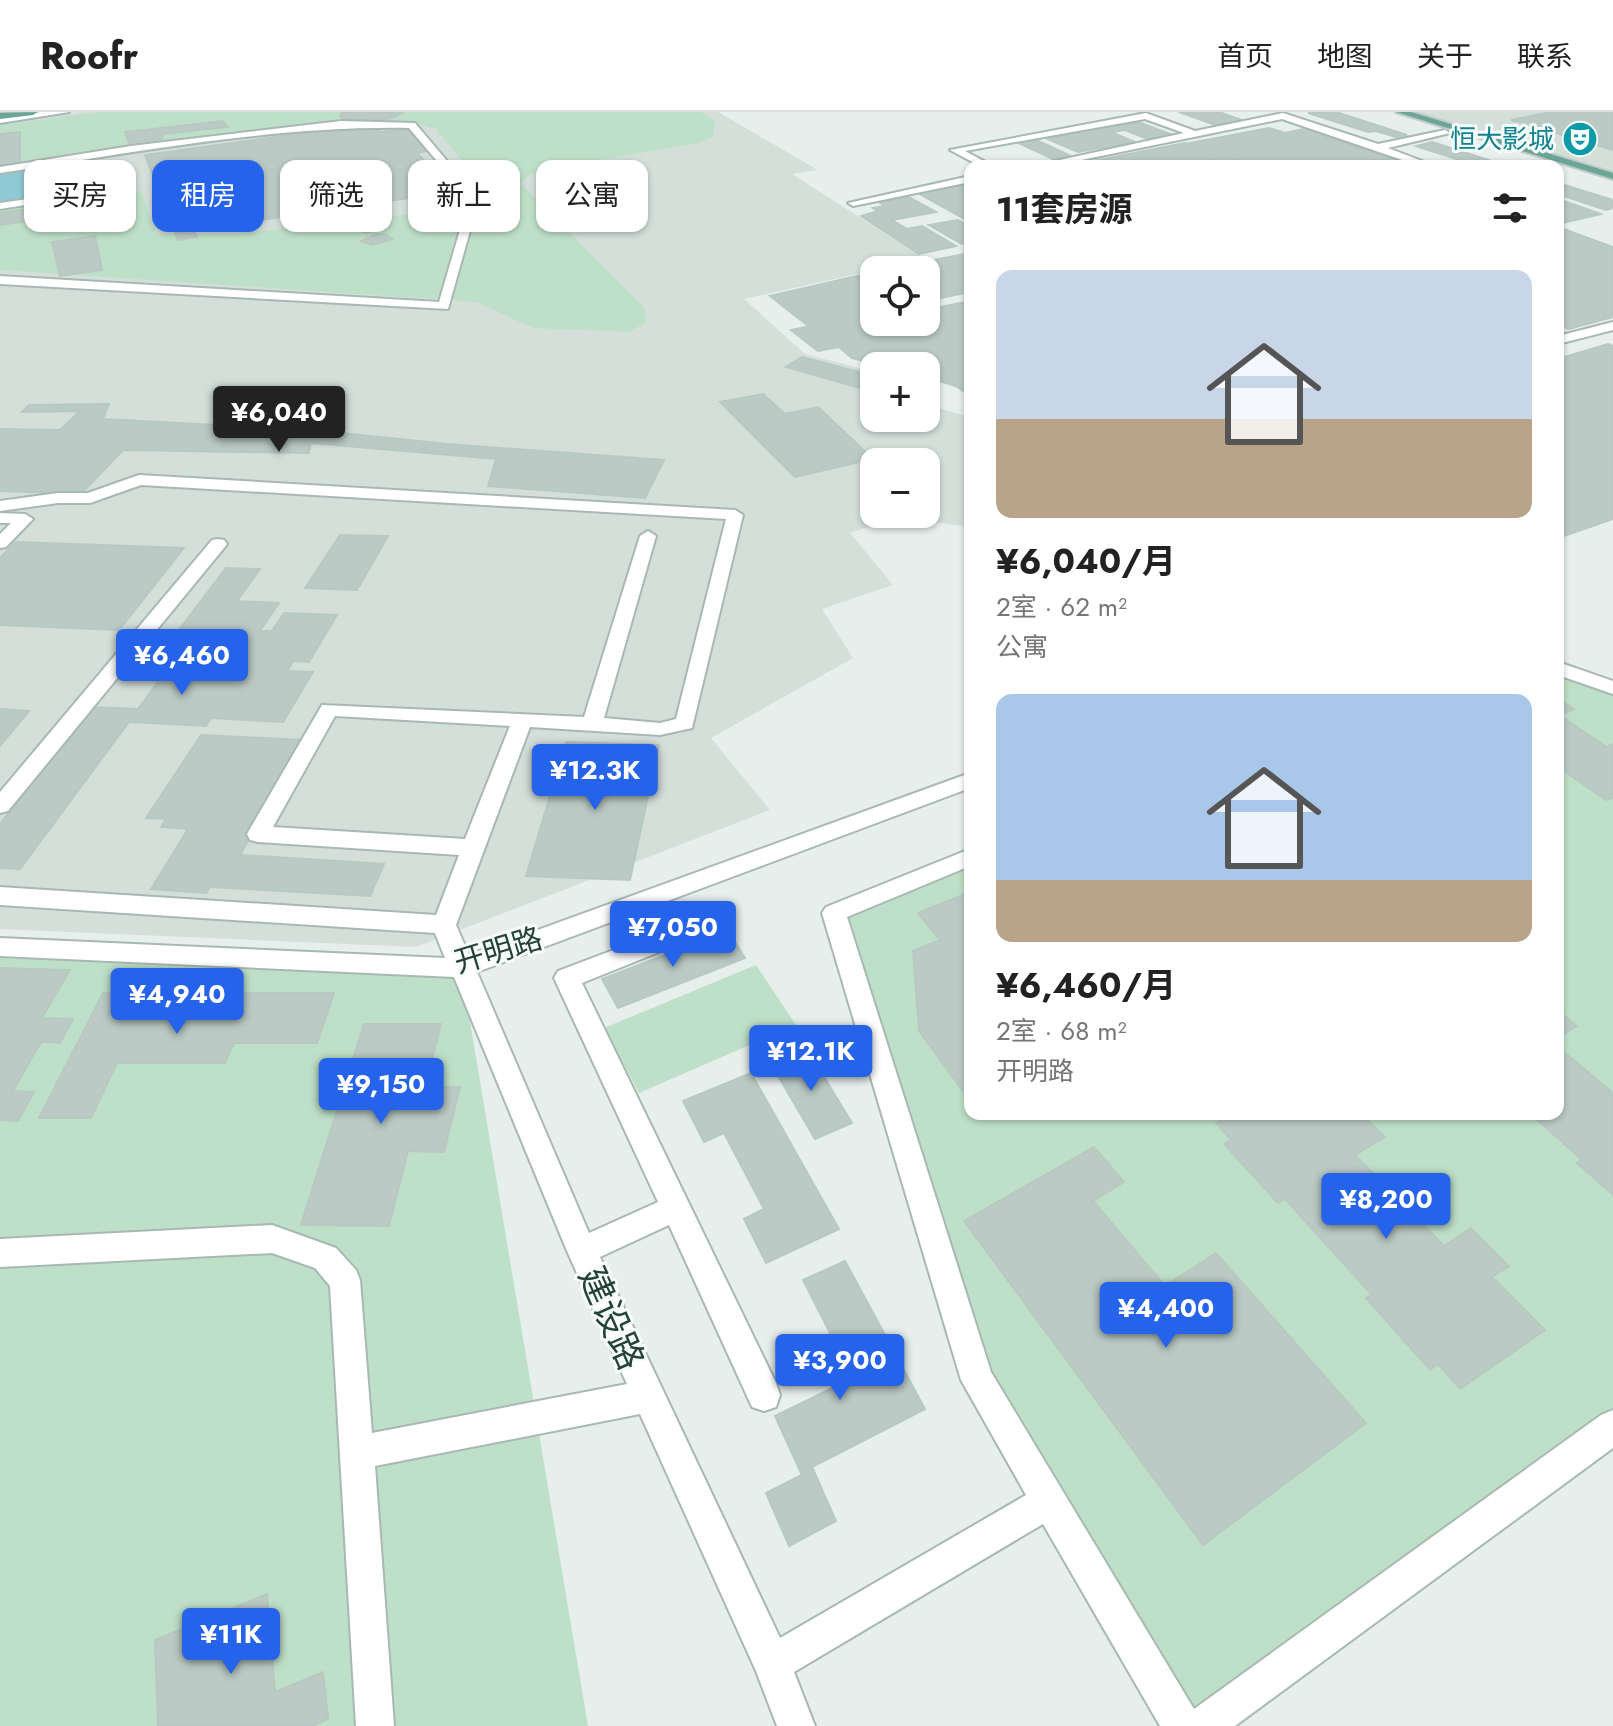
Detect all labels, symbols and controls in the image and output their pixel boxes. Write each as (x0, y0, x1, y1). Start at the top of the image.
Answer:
text: Roofr (40, 28, 138, 83)
text: 首页 (1217, 36, 1273, 77)
text: 地图 (1317, 36, 1373, 77)
text: 关于 (1417, 36, 1473, 77)
text: 联系 (1517, 36, 1573, 77)
place label: 恒大影城 (1450, 120, 1554, 158)
theatre icon: 恒大影城 (1561, 120, 1599, 158)
chip: 买房 (24, 160, 136, 232)
chip: 租房 (152, 160, 264, 232)
chip: 筛选 (280, 160, 392, 232)
chip: 新上 (408, 160, 520, 232)
chip: 公寓 (536, 160, 648, 232)
text: 11套房源 (996, 185, 1133, 234)
icon: filters (1488, 186, 1532, 230)
map controls (860, 256, 940, 528)
button: locate (860, 256, 940, 336)
icon: home (1192, 322, 1336, 466)
button: + (860, 352, 940, 432)
pin: ¥6,040 (214, 386, 344, 454)
text: ¥6,040 (231, 393, 327, 431)
button: − (860, 448, 940, 528)
text: ¥6,040/月 (996, 537, 1176, 586)
text: 2室 · 62 m² (996, 588, 1127, 626)
text: 公寓 (996, 628, 1048, 666)
pin: ¥6,460 (117, 629, 247, 697)
text: ¥6,460 (134, 636, 230, 674)
pin: ¥12.3K (530, 744, 660, 812)
icon: home (1192, 746, 1336, 890)
text: ¥12.3K (550, 751, 640, 789)
pin: ¥7,050 (608, 901, 738, 969)
text: ¥7,050 (628, 908, 718, 946)
street label: 开明路 (449, 916, 547, 984)
text: ¥6,460/月 (996, 961, 1176, 1010)
pin: ¥4,940 (112, 968, 242, 1036)
text: ¥4,940 (129, 975, 225, 1013)
text: 2室 · 68 m² (996, 1012, 1126, 1050)
pin: ¥12.1K (746, 1025, 876, 1093)
text: ¥12.1K (767, 1032, 855, 1070)
text: 开明路 (996, 1052, 1074, 1090)
pin: ¥9,150 (316, 1058, 446, 1126)
text: ¥9,150 (337, 1065, 425, 1103)
pin: ¥8,200 (1321, 1173, 1451, 1241)
text: ¥8,200 (1339, 1180, 1433, 1218)
street label: 建设路 (566, 1258, 658, 1378)
pin: ¥4,400 (1101, 1282, 1231, 1350)
text: ¥4,400 (1118, 1289, 1214, 1327)
pin: ¥3,900 (775, 1334, 905, 1402)
text: ¥3,900 (793, 1341, 887, 1379)
pin: ¥11K (184, 1608, 278, 1676)
text: ¥11K (200, 1615, 262, 1653)

